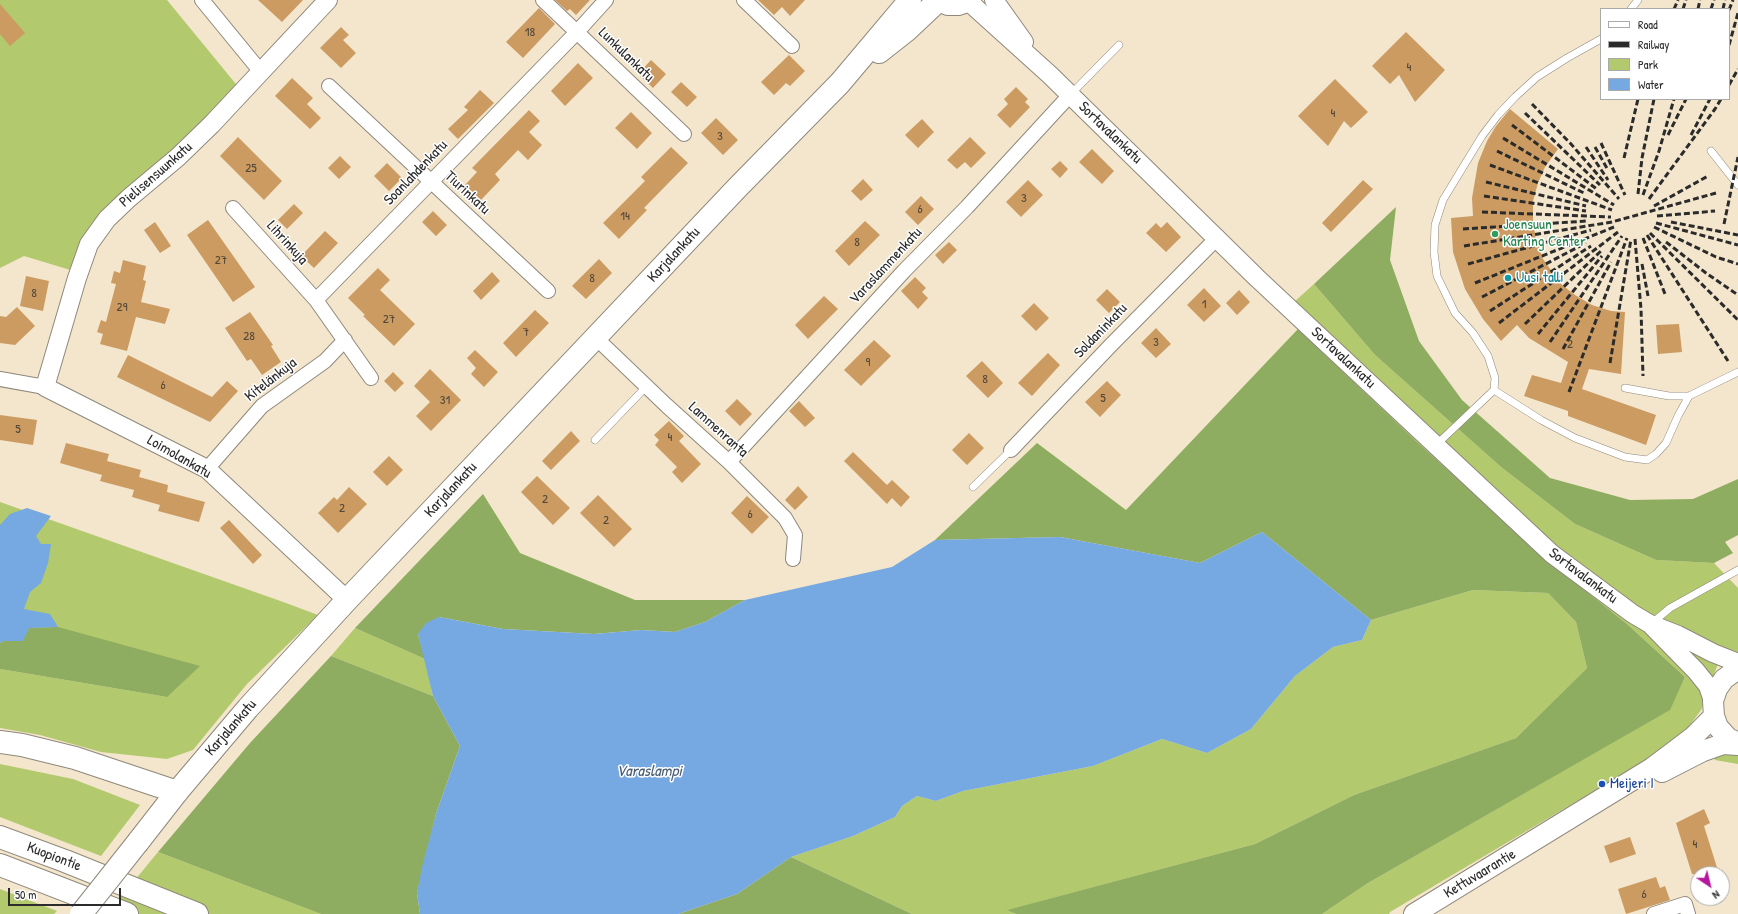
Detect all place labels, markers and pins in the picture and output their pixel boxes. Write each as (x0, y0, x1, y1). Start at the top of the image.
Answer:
place label: Joensuun Karting Center (1503, 216, 1586, 251)
marker: Joensuun Karting Center (1490, 229, 1500, 239)
place label: Uusi talli (1516, 269, 1564, 287)
marker: Uusi talli (1503, 273, 1513, 283)
place label: Meijeri I (1610, 775, 1654, 793)
marker: Meijeri I (1597, 779, 1607, 789)

